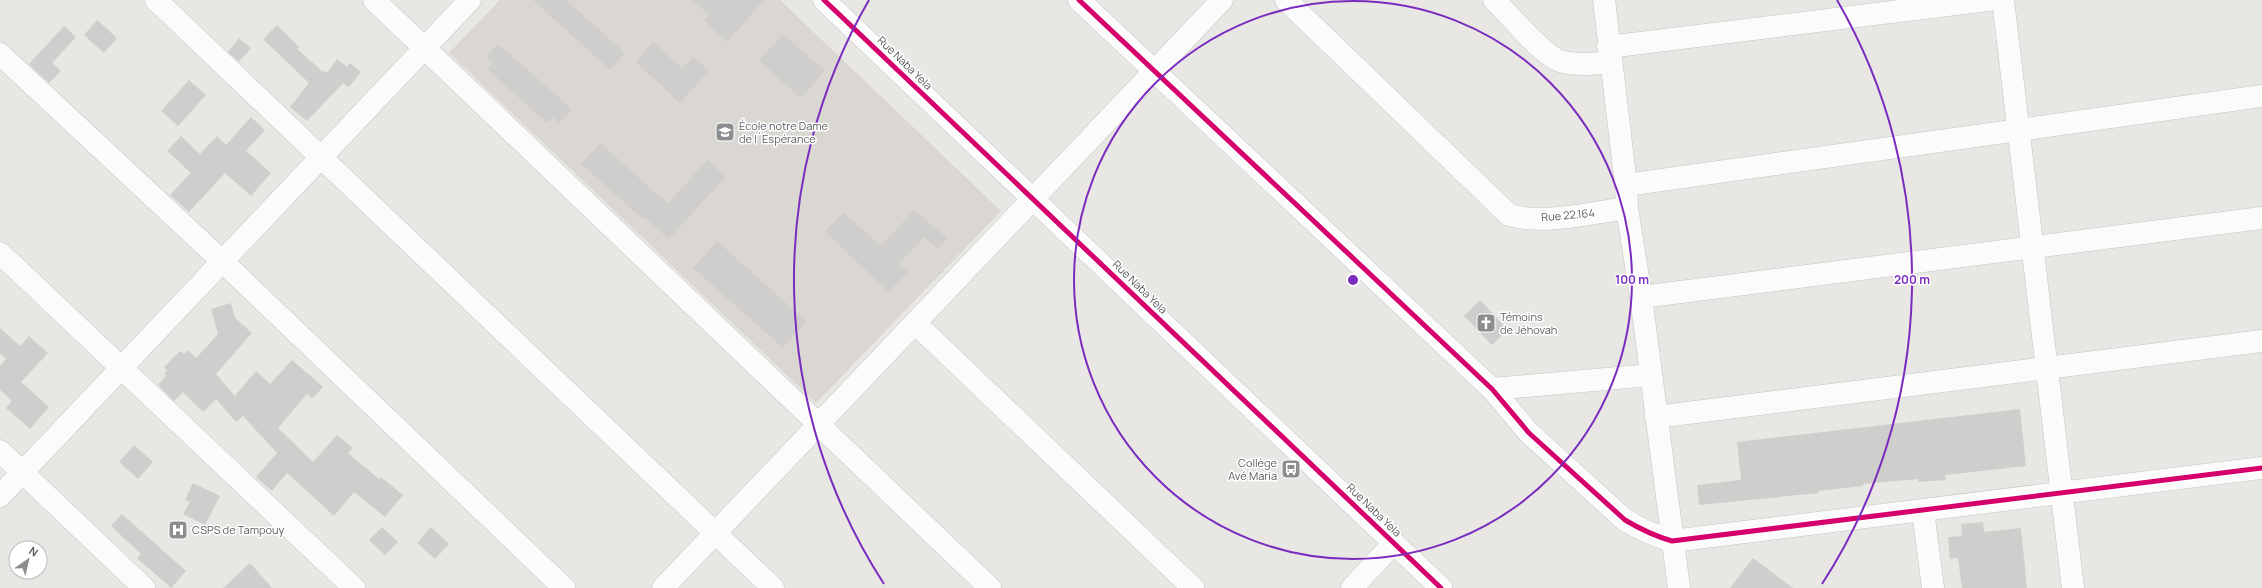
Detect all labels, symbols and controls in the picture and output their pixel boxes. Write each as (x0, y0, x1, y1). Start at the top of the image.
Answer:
street label: Rue Naba Yela (875, 33, 936, 93)
place label: École notre Dame de l´Espérance (739, 118, 829, 146)
school or university icon: École notre Dame de l´Espérance (714, 121, 736, 143)
street label: Rue 22.164 (1541, 205, 1595, 224)
street label: Rue Naba Yela (1110, 257, 1171, 317)
text: 100 m (1615, 271, 1649, 288)
text: 200 m (1894, 271, 1930, 288)
centre of rings (1346, 273, 1360, 287)
place label: Témoins de Jéhovah (1500, 309, 1557, 337)
church icon: Témoins de Jéhovah (1475, 312, 1497, 334)
place label: Collège Avé Maria (1228, 455, 1278, 483)
bus stop icon: Collège Avé Maria (1280, 458, 1302, 480)
street label: Rue Naba Yela (1344, 480, 1405, 540)
hospital icon: CSPS de Tampouy (167, 519, 189, 541)
place label: CSPS de Tampouy (192, 522, 285, 537)
north arrow (8, 540, 48, 580)
text: N (26, 543, 41, 560)

